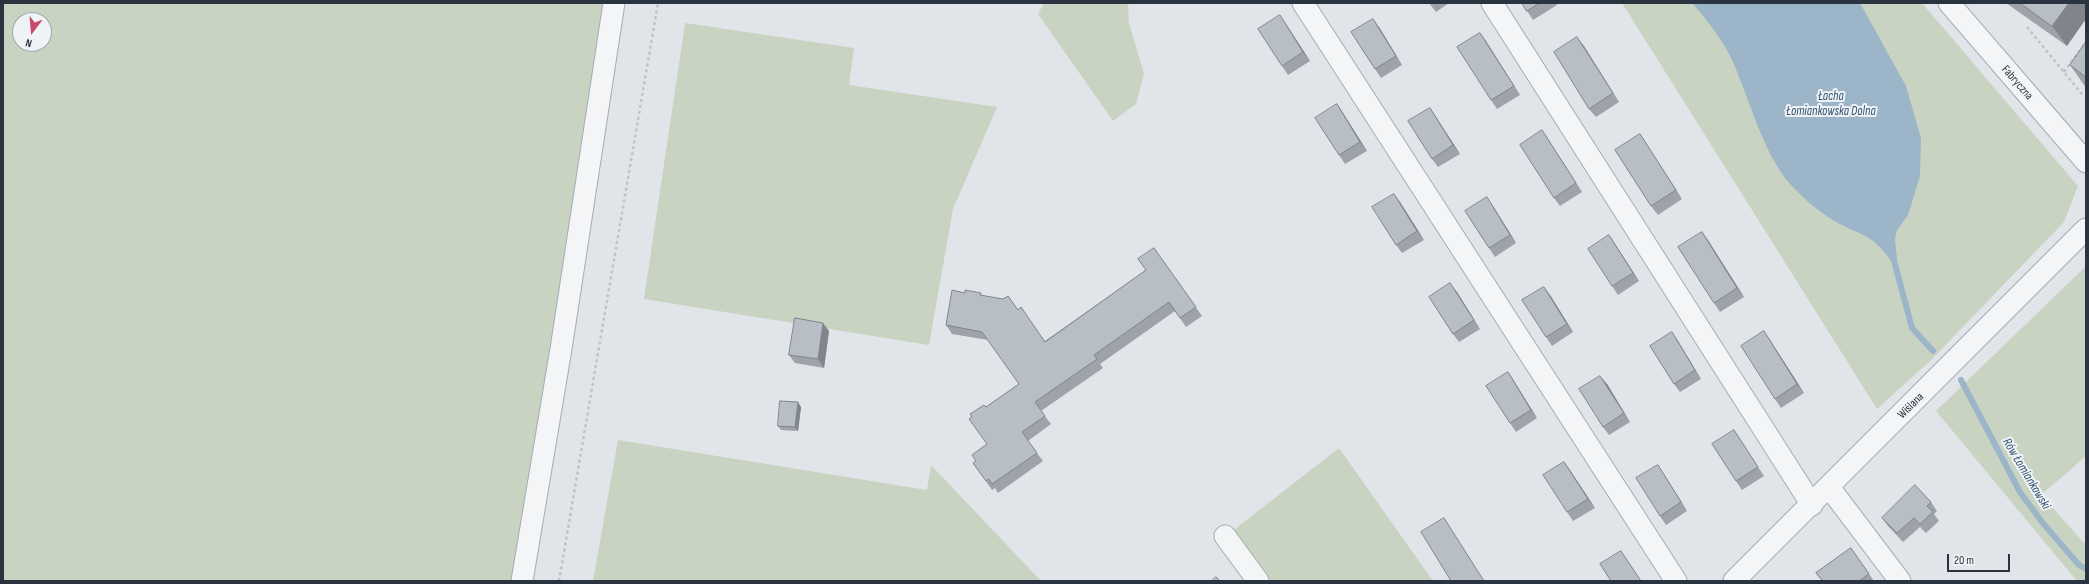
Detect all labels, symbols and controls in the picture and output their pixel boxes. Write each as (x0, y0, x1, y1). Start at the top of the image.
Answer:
north arrow (12, 12, 52, 52)
text: N (24, 36, 33, 50)
street label: Fabryczna (1998, 63, 2036, 103)
water label: Łacha Łomiankowska Dolna (1786, 89, 1876, 120)
street label: Wiślana (1895, 390, 1927, 422)
water label: Rów Łomiankowski (1999, 436, 2053, 512)
scale bar (1949, 546, 2012, 572)
text: 20 m (1954, 553, 1974, 568)

